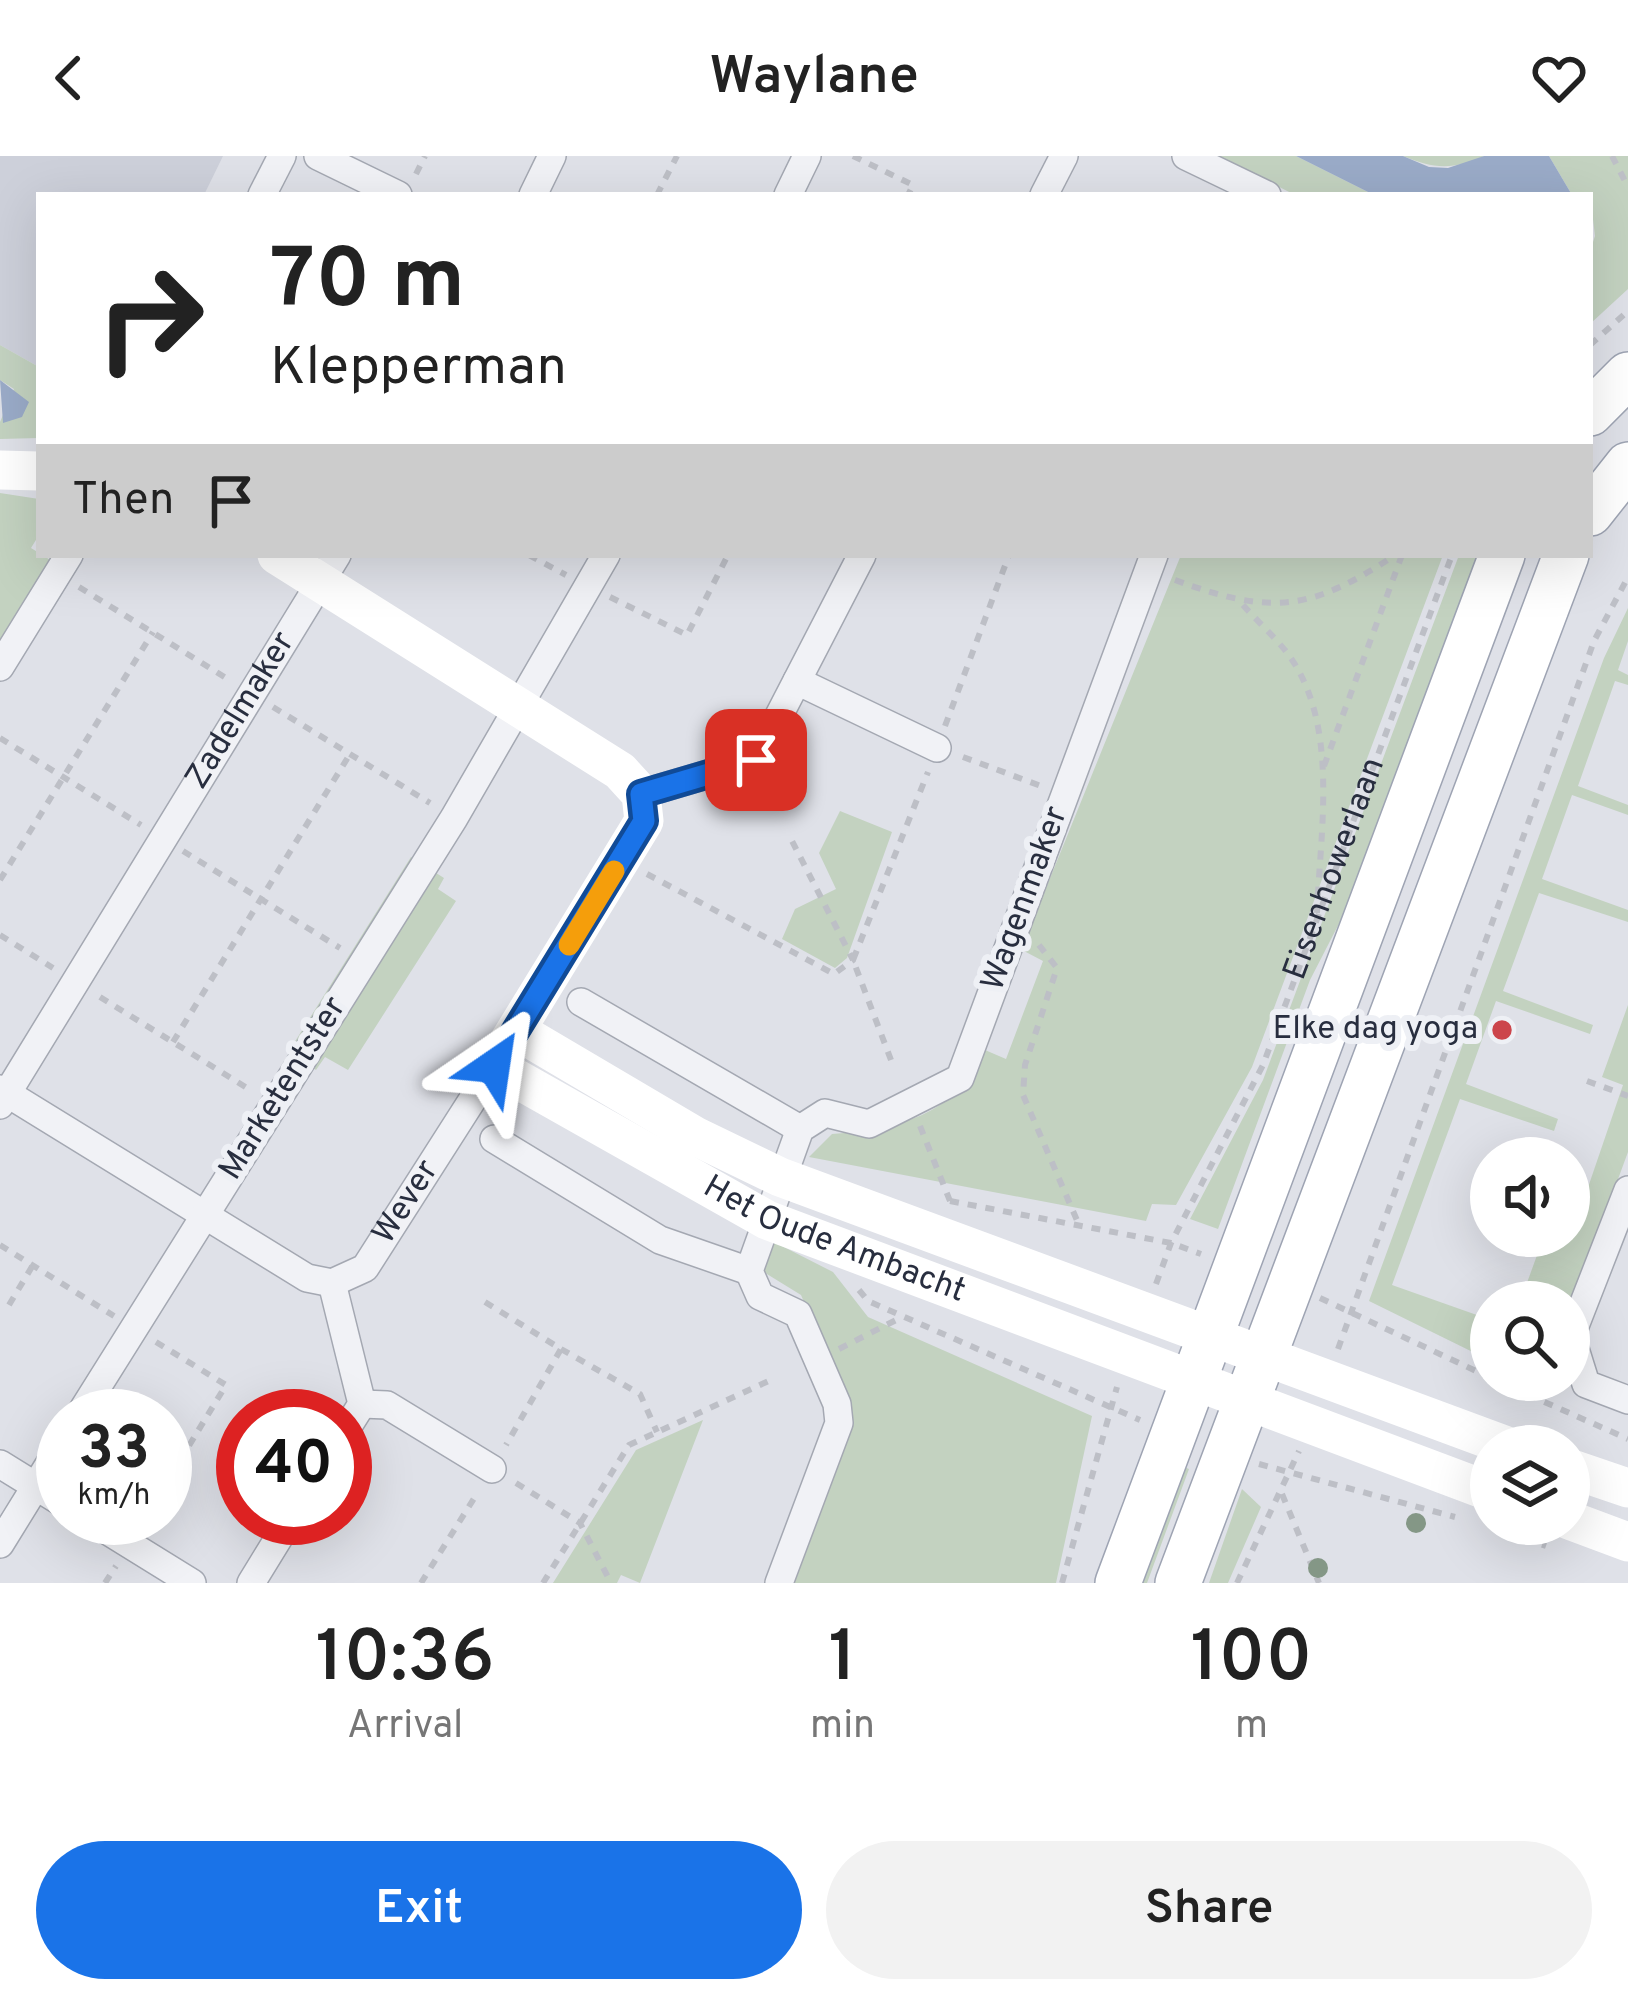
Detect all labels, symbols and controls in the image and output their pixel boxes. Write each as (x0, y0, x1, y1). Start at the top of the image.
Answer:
text: Waylane (709, 44, 919, 113)
icon: back (36, 45, 102, 111)
icon: heart (1526, 45, 1592, 111)
text: 70 m (270, 231, 465, 337)
icon: right (72, 240, 228, 396)
text: Klepperman (270, 335, 567, 404)
icon: arrive (198, 468, 264, 534)
text: Then (72, 473, 174, 530)
street label: Zadelmaker (177, 624, 306, 798)
pin (705, 709, 807, 811)
icon: arrive (723, 727, 789, 793)
street label: Eisenhowerlaan (1275, 752, 1396, 986)
street label: Wagenmaker (973, 801, 1079, 997)
street label: Marketentster (211, 989, 357, 1189)
position arrow (431, 1003, 557, 1129)
place label: Elke dag yoga (1272, 1009, 1478, 1051)
marker: Elke dag yoga (1489, 1017, 1515, 1043)
map controls (1470, 1137, 1590, 1545)
button: sound (1470, 1137, 1590, 1257)
street label: Wever (364, 1152, 449, 1252)
street label: Het Oude Ambacht (695, 1167, 971, 1313)
button: search (1470, 1281, 1590, 1401)
speed limit sign: 40 (216, 1389, 372, 1545)
text: 33 (78, 1414, 150, 1490)
button: layers (1470, 1425, 1590, 1545)
text: km/h (78, 1478, 150, 1515)
text: 10:36 (315, 1615, 495, 1707)
text: 1 (828, 1615, 857, 1707)
text: 100 (1190, 1615, 1313, 1707)
text: Arrival (347, 1703, 463, 1752)
text: min (810, 1703, 875, 1752)
text: m (1235, 1703, 1268, 1752)
button: Exit (36, 1841, 802, 1979)
button: Share (826, 1841, 1592, 1979)

